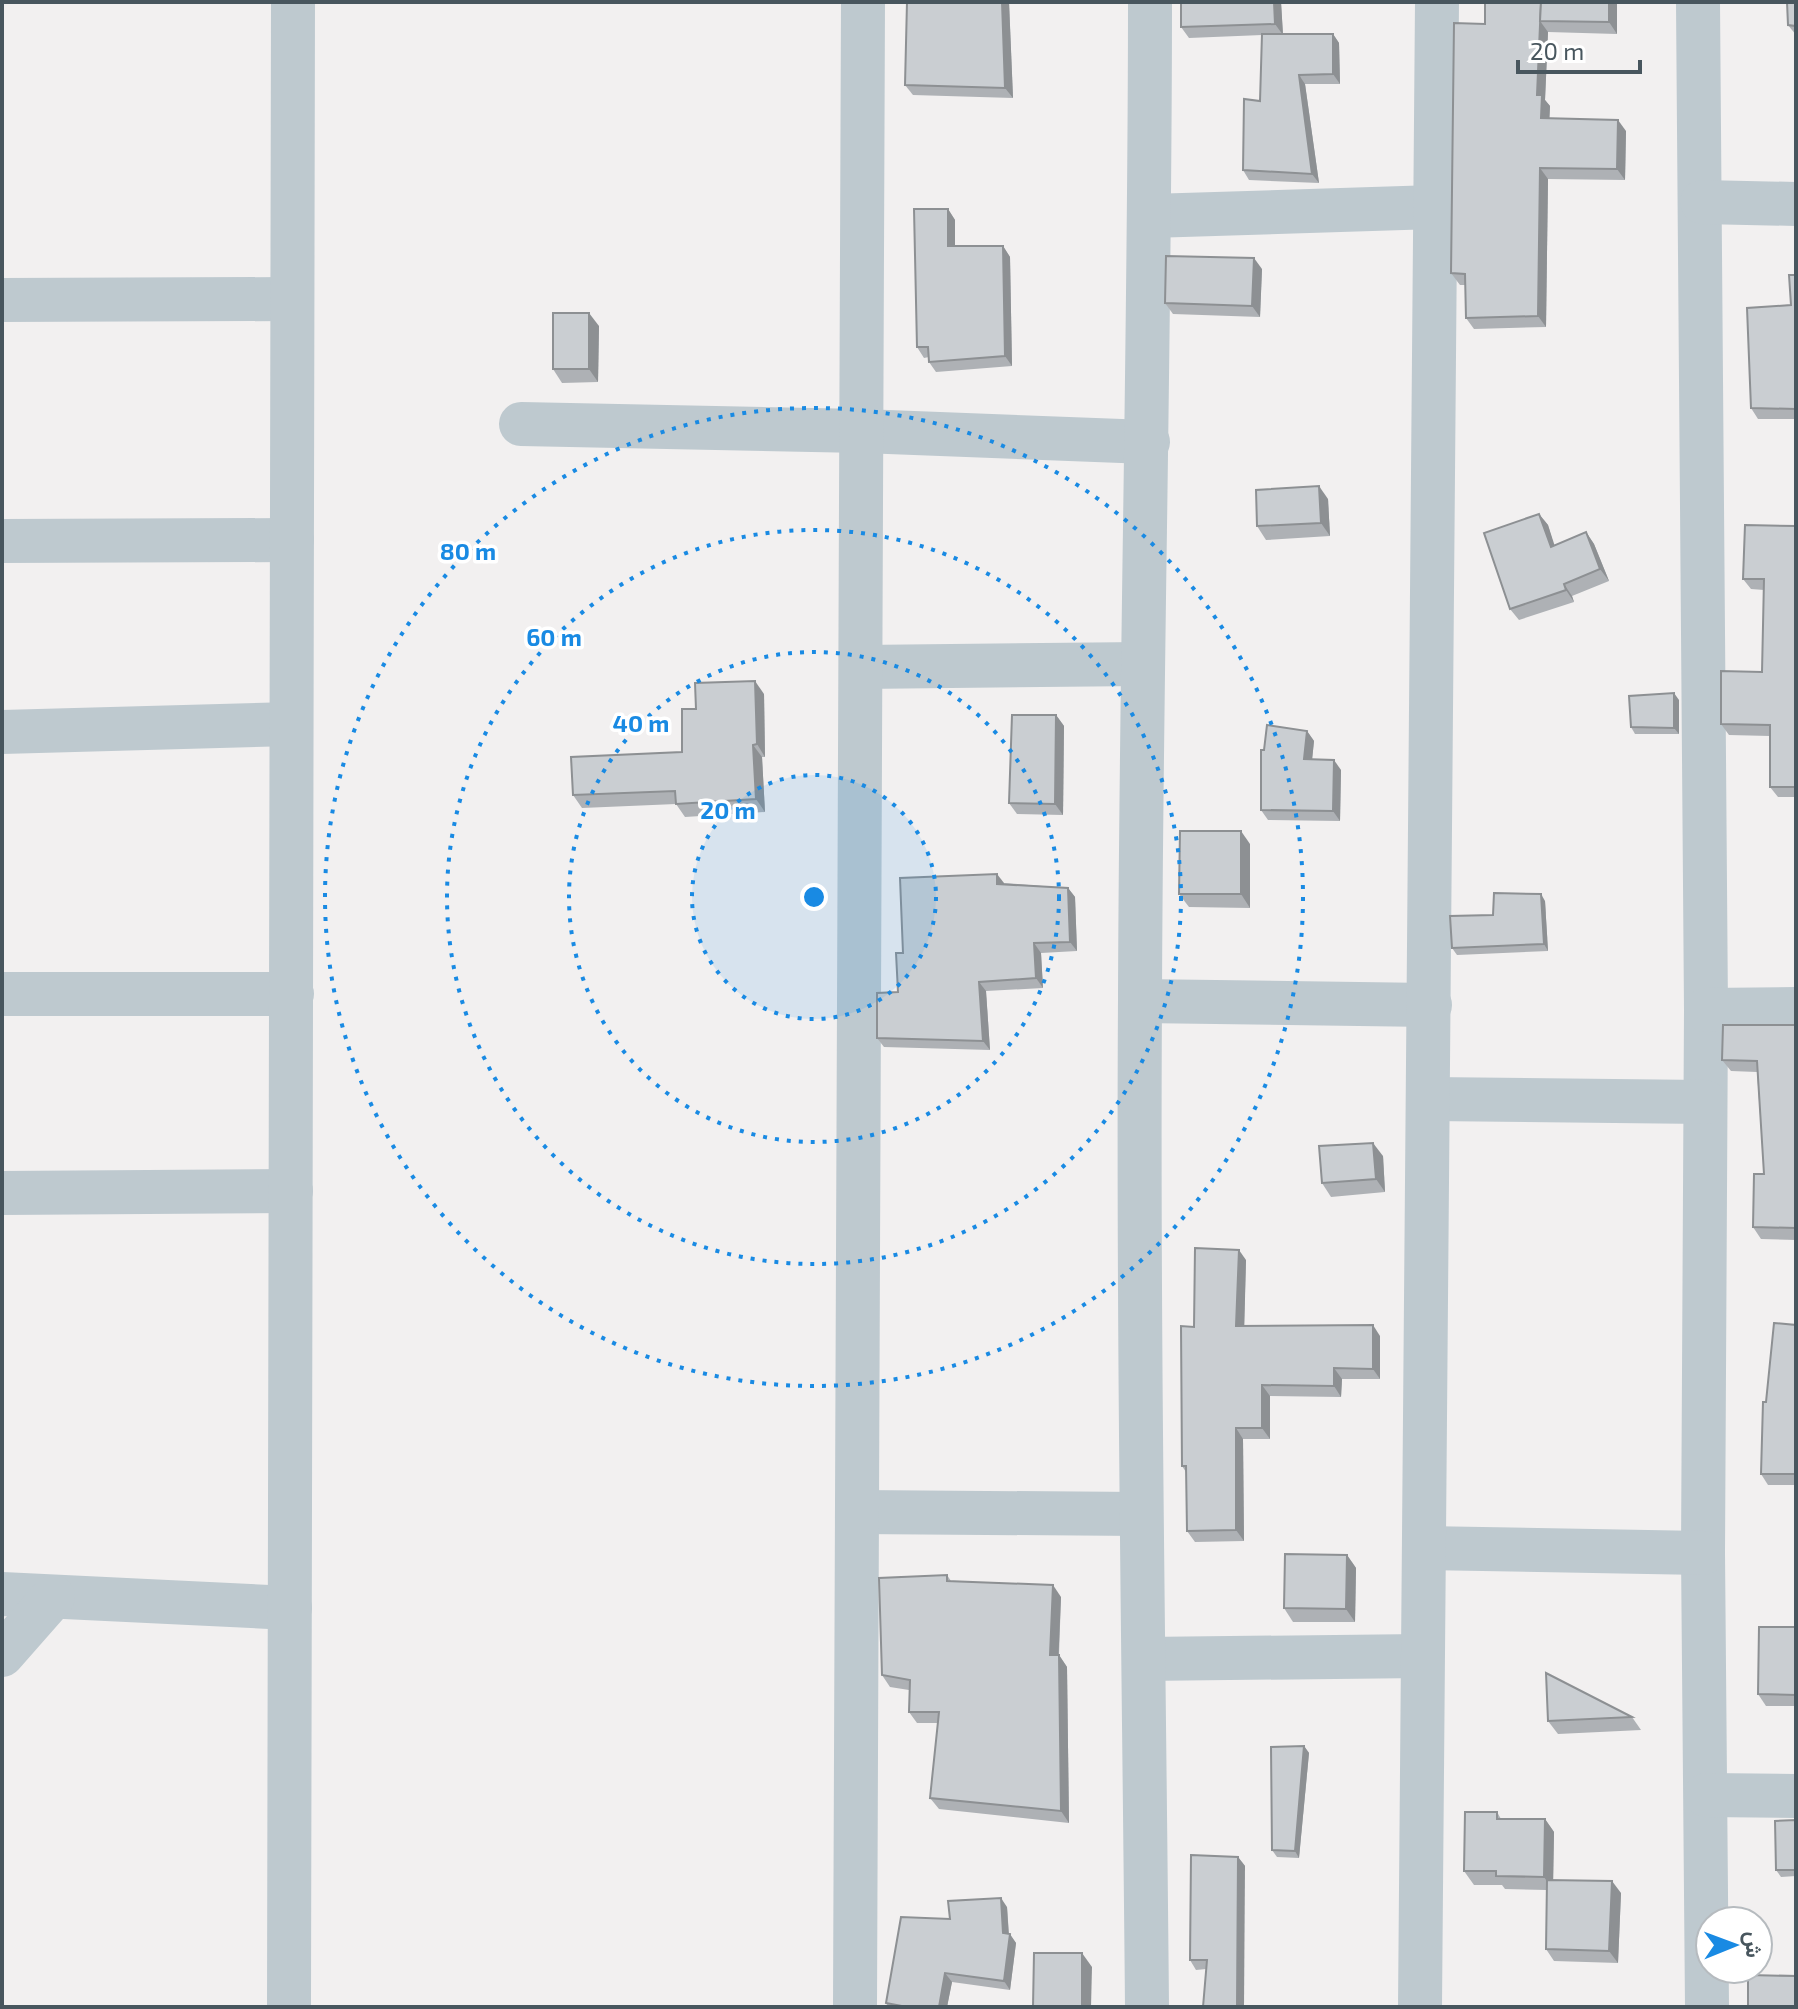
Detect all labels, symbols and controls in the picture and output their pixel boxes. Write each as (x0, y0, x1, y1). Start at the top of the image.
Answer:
scale bar (1518, 24, 1640, 74)
text: 20 m (1530, 36, 1584, 65)
text: 80 m (440, 536, 496, 565)
text: 60 m (526, 622, 582, 651)
text: 40 m (613, 708, 669, 737)
text: 20 m (700, 795, 756, 824)
centre of rings (800, 883, 828, 911)
north arrow (1694, 1905, 1774, 1985)
text: ش (1740, 1931, 1768, 1958)

